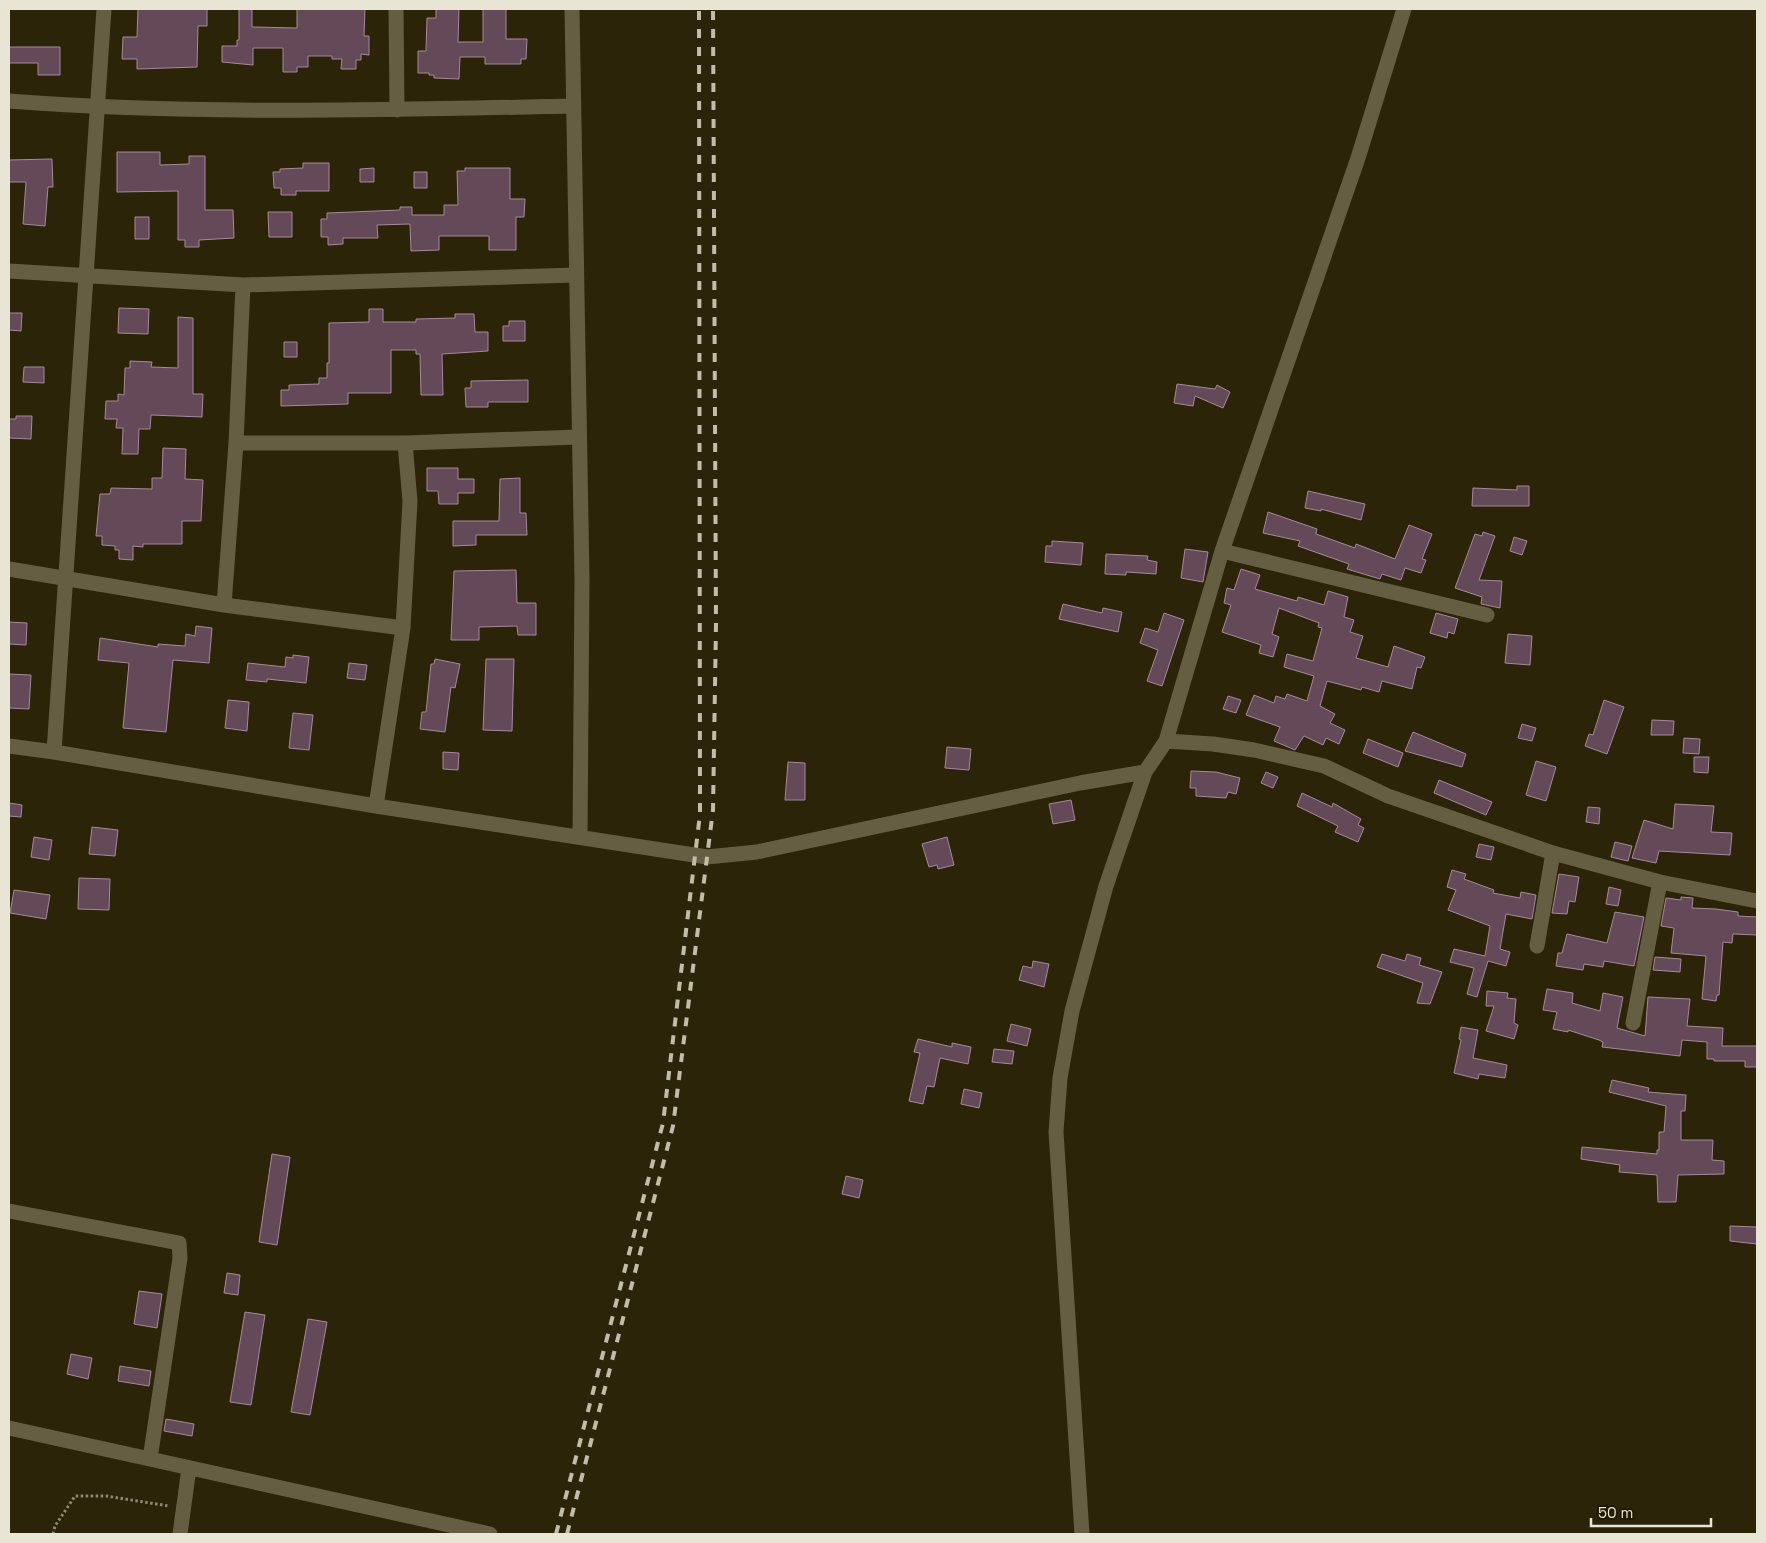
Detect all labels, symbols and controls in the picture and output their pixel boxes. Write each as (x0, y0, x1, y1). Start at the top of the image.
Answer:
scale bar (1591, 1496, 1711, 1528)
text: 50 m (1598, 1503, 1633, 1522)

